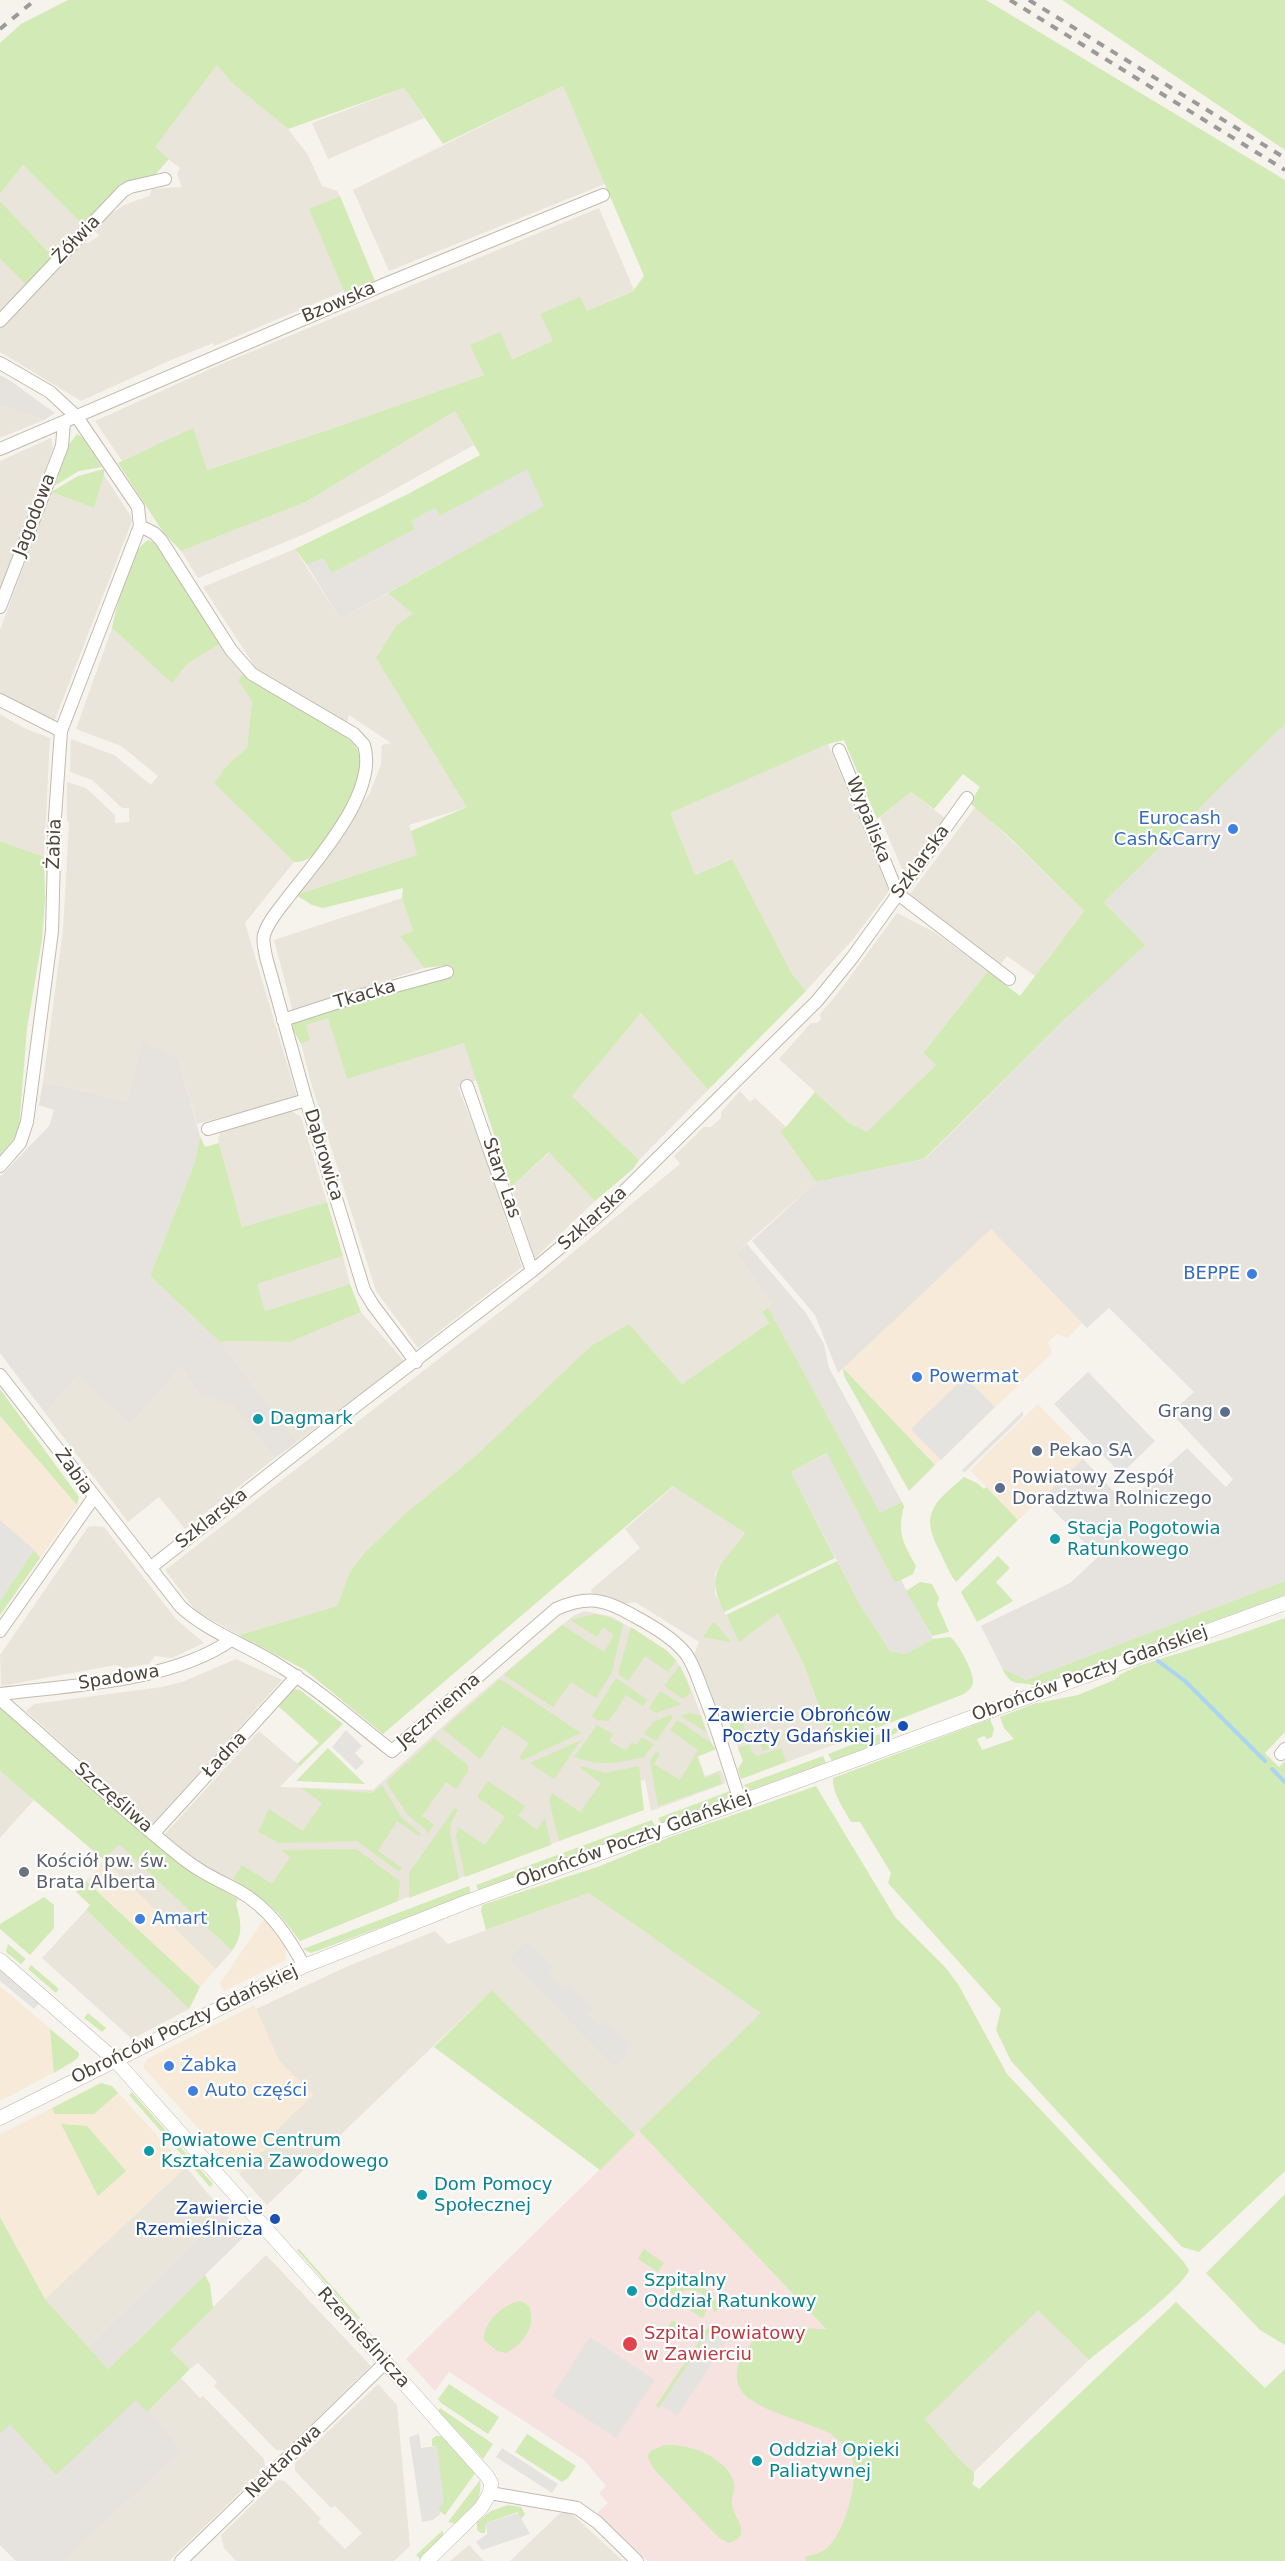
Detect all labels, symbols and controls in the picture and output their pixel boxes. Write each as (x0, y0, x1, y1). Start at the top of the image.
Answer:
street label: Żółwia (49, 211, 105, 269)
street label: Bzowska (299, 278, 379, 328)
street label: Jagodowa (9, 471, 61, 559)
street label: Wypaliska (841, 774, 895, 866)
place label: Eurocash Cash&Carry (1114, 808, 1221, 850)
street label: Żabia (43, 818, 67, 870)
street label: Szklarska (887, 821, 955, 903)
marker: Eurocash Cash&Carry (1226, 822, 1240, 836)
street label: Tkacka (332, 976, 398, 1014)
street label: Dąbrowica (299, 1106, 347, 1204)
street label: Stary Las (477, 1135, 525, 1221)
street label: Szklarska (554, 1182, 632, 1256)
place label: BEPPE (1183, 1263, 1240, 1285)
marker: BEPPE (1245, 1267, 1259, 1281)
place label: Powermat (929, 1366, 1019, 1388)
marker: Powermat (910, 1370, 924, 1384)
place label: Grang (1158, 1401, 1213, 1423)
marker: Grang (1218, 1405, 1232, 1419)
place label: Dagmark (270, 1408, 353, 1430)
marker: Dagmark (251, 1412, 265, 1426)
place label: Pekao SA (1049, 1440, 1132, 1462)
marker: Pekao SA (1030, 1444, 1044, 1458)
street label: Żabia (50, 1445, 96, 1499)
place label: Powiatowy Zespół Doradztwa Rolniczego (1012, 1467, 1212, 1510)
marker: Powiatowy Zespół Doradztwa Rolniczego (993, 1481, 1007, 1495)
street label: Szklarska (172, 1484, 252, 1554)
place label: Stacja Pogotowia Ratunkowego (1067, 1518, 1221, 1561)
marker: Stacja Pogotowia Ratunkowego (1048, 1532, 1062, 1546)
street label: Obrońców Poczty Gdańskiej (969, 1621, 1211, 1727)
street label: Spadowa (77, 1661, 161, 1695)
street label: Jęczmienna (393, 1669, 485, 1753)
place label: Zawiercie Obrońców Poczty Gdańskiej II (707, 1705, 891, 1748)
marker: Zawiercie Obrońców Poczty Gdańskiej II (896, 1719, 910, 1733)
street label: Ładna (198, 1728, 252, 1782)
street label: Szczęśliwa (70, 1758, 156, 1838)
street label: Obrońców Poczty Gdańskiej (513, 1787, 755, 1893)
place label: Kościół pw. św. Brata Alberta (36, 1851, 168, 1894)
marker: Kościół pw. św. Brata Alberta (17, 1865, 31, 1879)
place label: Amart (152, 1908, 207, 1930)
marker: Amart (133, 1912, 147, 1926)
street label: Obrońców Poczty Gdańskiej (68, 1961, 302, 2089)
place label: Żabka (181, 2055, 237, 2077)
marker: Żabka (162, 2059, 176, 2073)
place label: Auto części (205, 2080, 307, 2102)
marker: Auto części (186, 2084, 200, 2098)
place label: Powiatowe Centrum Kształcenia Zawodowego (161, 2130, 389, 2172)
marker: Powiatowe Centrum Kształcenia Zawodowego (142, 2144, 156, 2158)
place label: Dom Pomocy Społecznej (434, 2174, 552, 2216)
marker: Dom Pomocy Społecznej (415, 2188, 429, 2202)
place label: Zawiercie Rzemieślnicza (135, 2198, 263, 2240)
marker: Zawiercie Rzemieślnicza (268, 2212, 282, 2226)
place label: Szpitalny Oddział Ratunkowy (644, 2270, 817, 2312)
street label: Rzemieślnicza (312, 2283, 414, 2393)
marker: Szpitalny Oddział Ratunkowy (625, 2284, 639, 2298)
place label: Szpital Powiatowy w Zawierciu (644, 2323, 806, 2366)
marker: Szpital Powiatowy w Zawierciu (621, 2335, 639, 2353)
street label: Nektarowa (242, 2421, 326, 2503)
place label: Oddział Opieki Paliatywnej (769, 2440, 899, 2482)
marker: Oddział Opieki Paliatywnej (750, 2454, 764, 2468)

